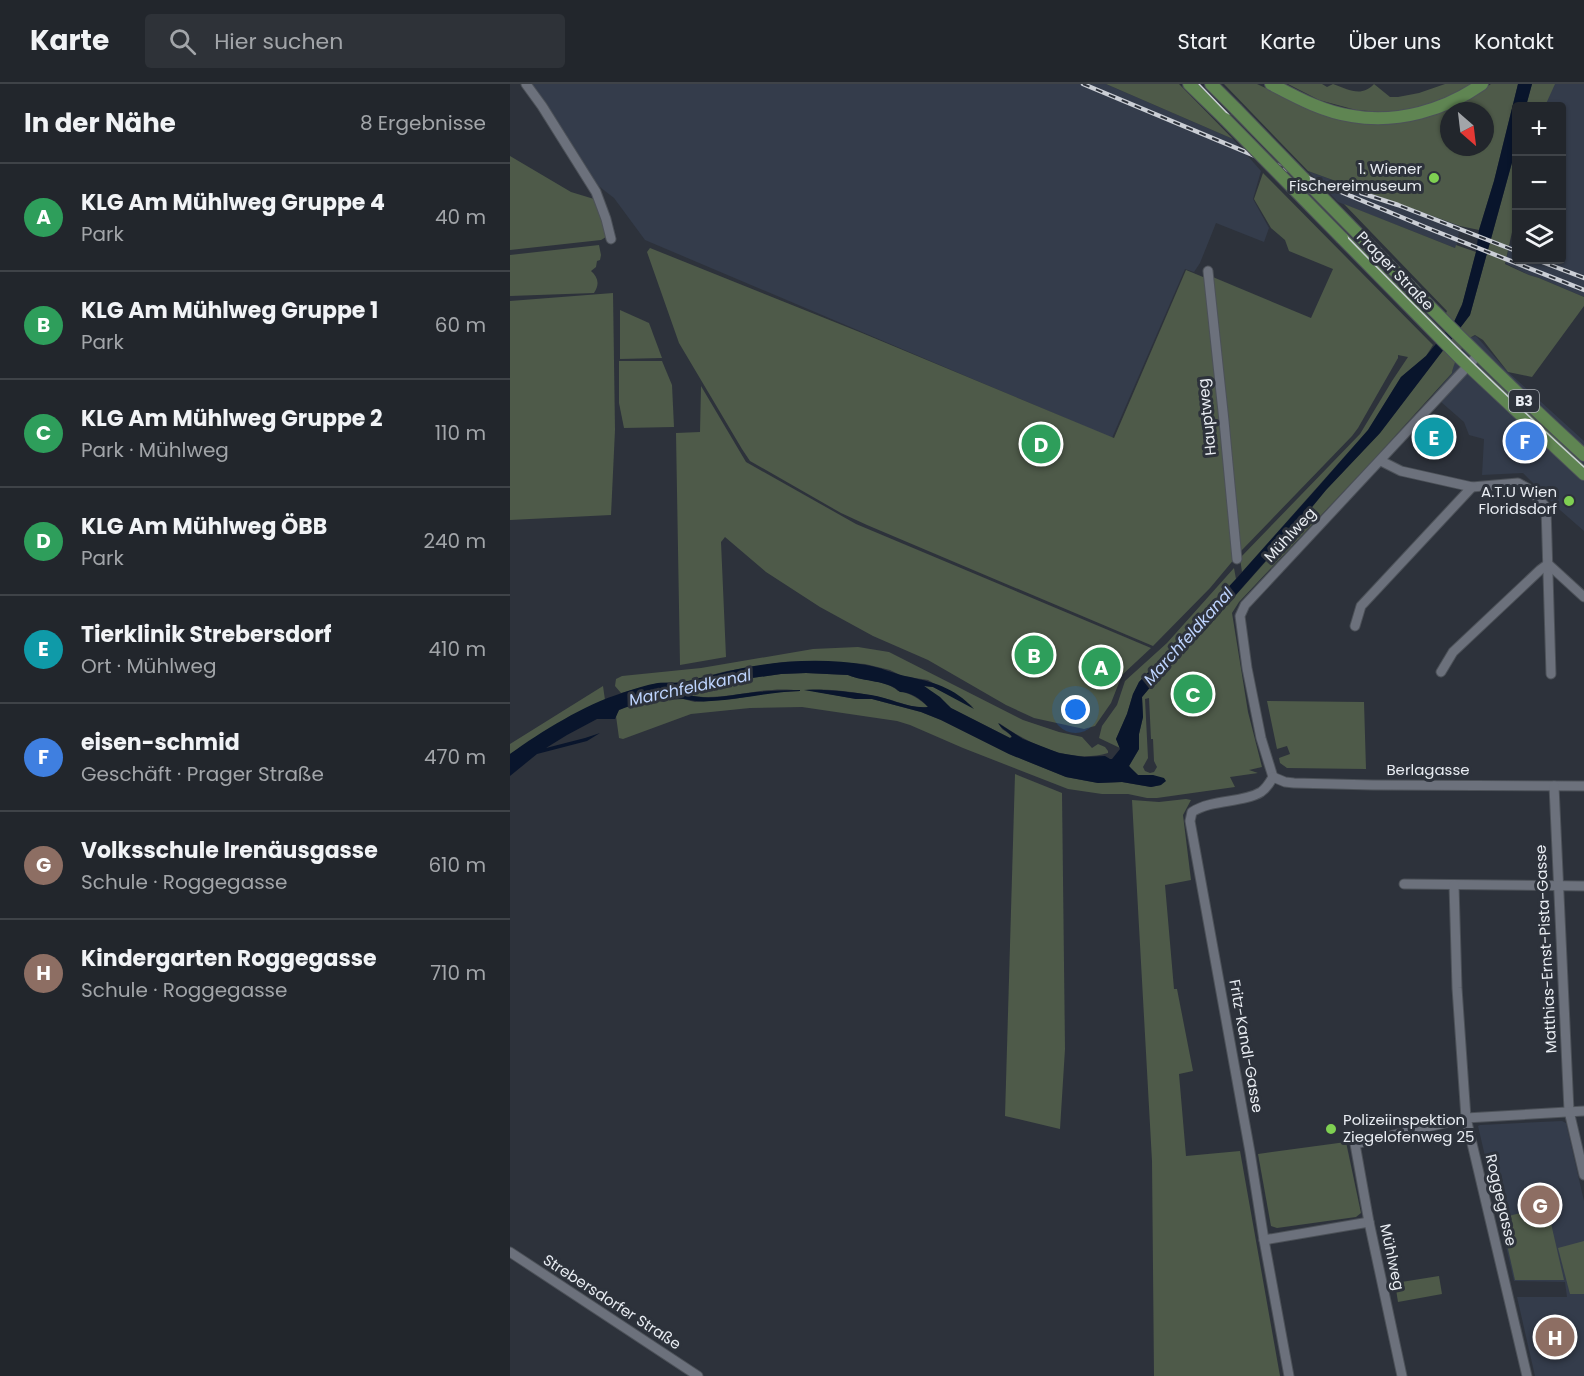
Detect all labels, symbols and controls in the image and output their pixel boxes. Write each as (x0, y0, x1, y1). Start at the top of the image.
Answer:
search box (145, 14, 565, 68)
text: Karte (30, 21, 109, 60)
icon: search (166, 25, 199, 58)
text: Hier suchen (214, 26, 343, 57)
text: Start (1178, 27, 1227, 56)
text: Karte (1260, 27, 1316, 56)
text: Über uns (1349, 27, 1441, 56)
text: Kontakt (1474, 27, 1554, 56)
north arrow (1440, 102, 1494, 156)
map controls (1512, 102, 1566, 264)
button: + (1512, 102, 1566, 156)
text: In der Nähe (24, 105, 176, 141)
text: 8 Ergebnisse (360, 109, 486, 137)
button: − (1512, 156, 1566, 210)
place label: 1. Wiener Fischereimuseum (1289, 158, 1422, 196)
marker: 1. Wiener Fischereimuseum (1427, 171, 1441, 185)
text: KLG Am Mühlweg Gruppe 4 (81, 187, 385, 218)
text: A (36, 203, 51, 231)
text: 40 m (435, 203, 486, 231)
button: layers (1512, 210, 1566, 264)
text: Park (81, 220, 124, 248)
street label: Prager Straße (1352, 226, 1439, 315)
text: KLG Am Mühlweg Gruppe 1 (81, 295, 378, 326)
text: B (37, 311, 50, 339)
text: 60 m (435, 311, 486, 339)
text: Park (81, 328, 124, 356)
street label: Hauptweg (1192, 377, 1221, 457)
road number: B3 (1509, 390, 1539, 412)
text: KLG Am Mühlweg Gruppe 2 (81, 403, 383, 434)
pin: E (1414, 414, 1454, 460)
pin: F (1506, 418, 1544, 464)
text: C (36, 419, 51, 447)
text: 110 m (435, 419, 486, 447)
pin: D (1022, 422, 1060, 466)
text: Park · Mühlweg (81, 436, 229, 464)
place label: A.T.U Wien Floridsdorf (1479, 481, 1557, 519)
marker: A.T.U Wien Floridsdorf (1562, 494, 1576, 508)
street label: Mühlweg (1259, 503, 1320, 567)
text: KLG Am Mühlweg ÖBB (81, 511, 327, 542)
text: D (36, 527, 51, 555)
text: 240 m (423, 527, 486, 555)
text: Park (81, 544, 124, 572)
water label: Marchfeldkanal (1138, 582, 1239, 690)
text: Tierklinik Strebersdorf (81, 619, 332, 650)
pin: B (1014, 632, 1054, 678)
text: E (38, 635, 49, 663)
text: 410 m (429, 635, 486, 663)
pin: A (1082, 644, 1120, 690)
text: Ort · Mühlweg (81, 652, 216, 680)
water label: Marchfeldkanal (627, 663, 753, 712)
pin: C (1174, 672, 1212, 716)
your location (1061, 695, 1090, 724)
text: eisen-schmid (81, 727, 240, 758)
text: F (38, 743, 49, 771)
text: 470 m (424, 743, 486, 771)
street label: Berlagasse (1386, 759, 1470, 780)
text: Geschäft · Prager Straße (81, 760, 324, 788)
text: Volksschule Irenäusgasse (81, 835, 378, 866)
street label: Matthias-Ernst-Pista-Gasse (1530, 844, 1561, 1054)
text: G (36, 851, 51, 879)
text: 610 m (428, 851, 486, 879)
text: Schule · Roggegasse (81, 868, 287, 896)
text: Kindergarten Roggegasse (81, 943, 377, 974)
text: H (36, 959, 51, 987)
text: 710 m (430, 959, 486, 987)
text: Schule · Roggegasse (81, 976, 287, 1004)
street label: Fritz-Kandl-Gasse (1224, 978, 1269, 1114)
place label: Polizeiinspektion Ziegelofenweg 25 (1343, 1109, 1474, 1147)
marker: Polizeiinspektion Ziegelofenweg 25 (1324, 1122, 1338, 1136)
street label: Roggegasse (1481, 1152, 1522, 1248)
pin: G (1520, 1182, 1560, 1228)
street label: Mühlweg (1375, 1222, 1410, 1292)
street label: Strebersdorfer Straße (539, 1249, 685, 1354)
pin: H (1536, 1314, 1574, 1360)

